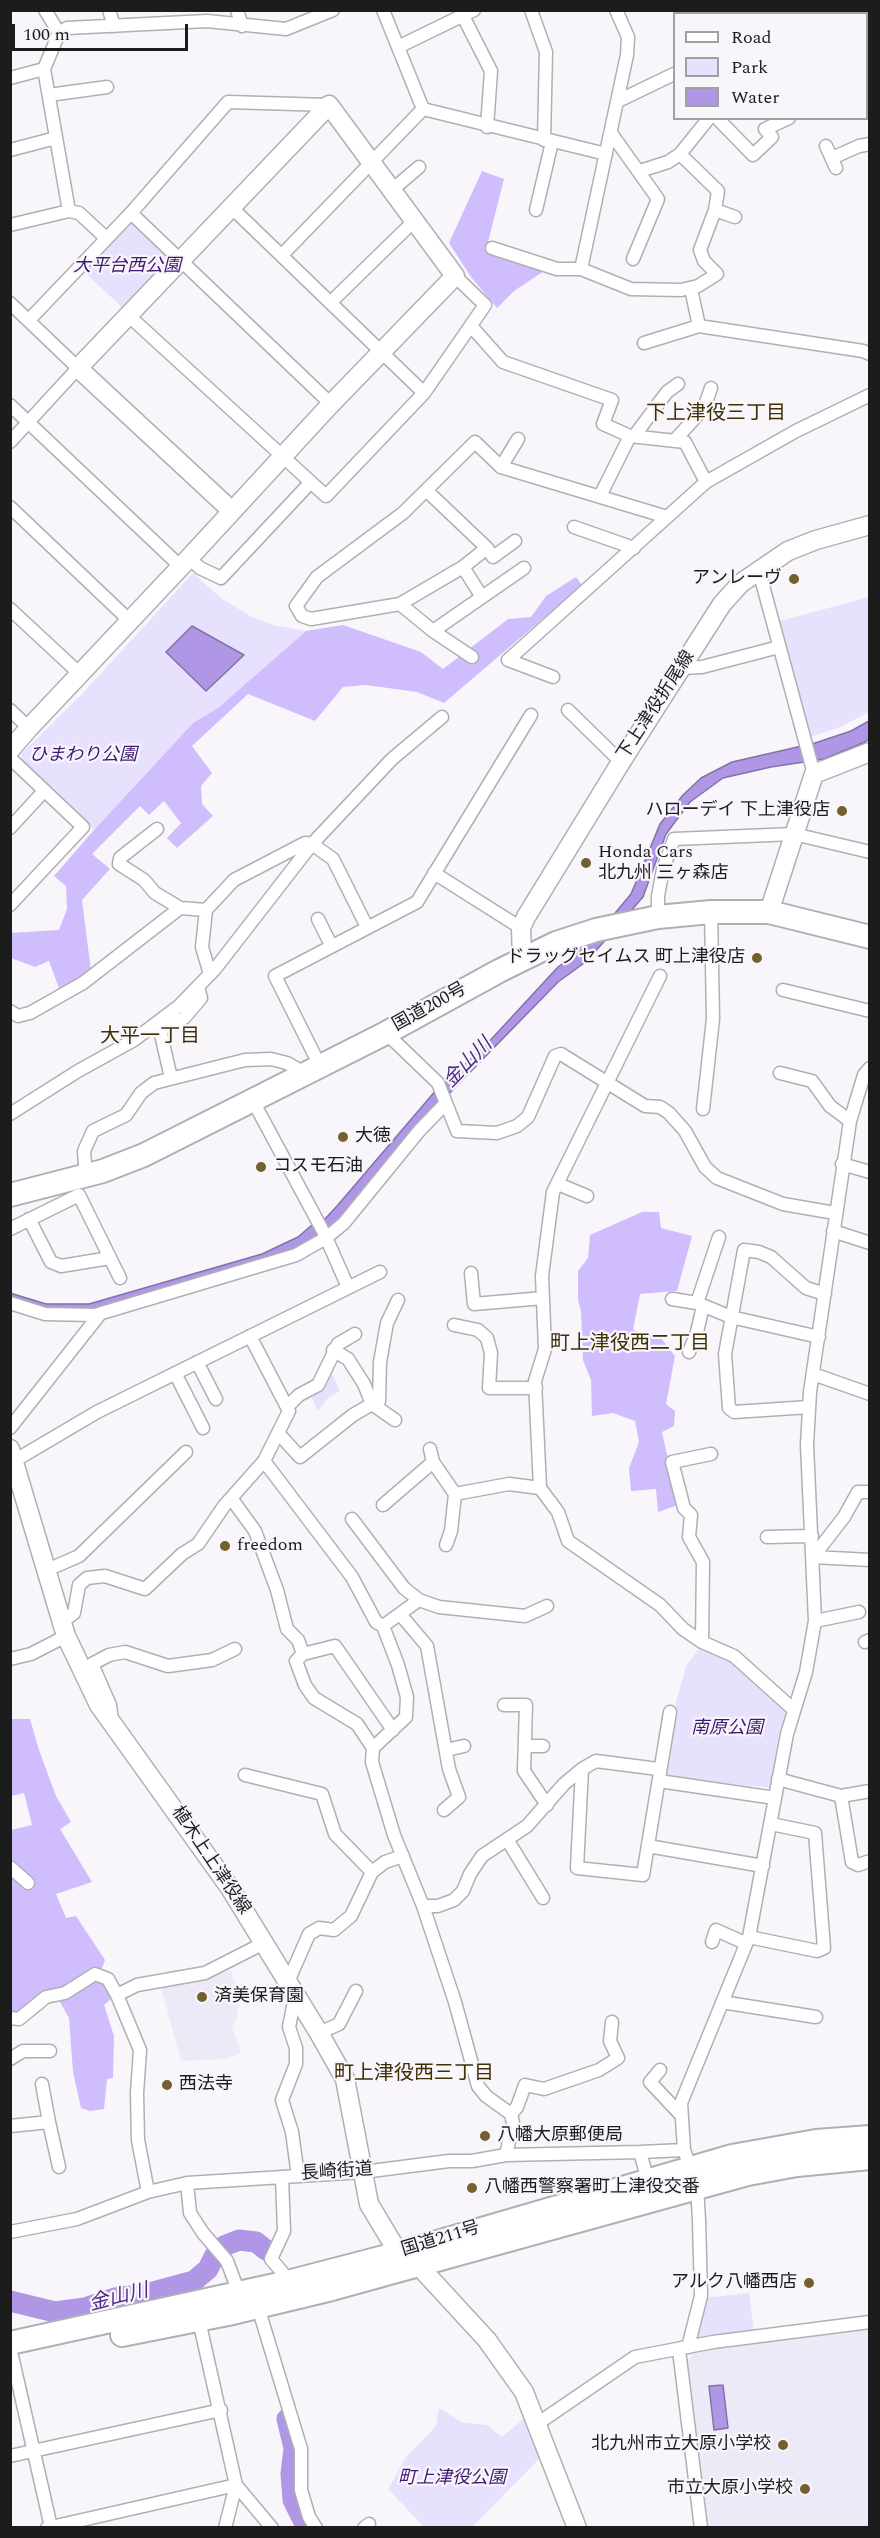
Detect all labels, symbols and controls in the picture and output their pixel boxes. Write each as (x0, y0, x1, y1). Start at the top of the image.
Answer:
scale bar (15, 12, 190, 50)
legend (673, 12, 868, 120)
text: 100 m (23, 21, 70, 48)
text: Road (731, 24, 772, 51)
text: Park (731, 54, 768, 81)
text: Water (731, 84, 779, 111)
park label: 大平台西公園 (73, 256, 181, 278)
district label: 下上津役三丁目 (646, 403, 786, 427)
place label: アンレーヴ (692, 568, 782, 590)
marker: アンレーヴ (787, 572, 801, 586)
street label: 下上津役折尾線 (614, 647, 700, 765)
park label: ひまわり公園 (29, 745, 137, 767)
place label: ハローデイ 下上津役店 (646, 800, 830, 822)
marker: ハローデイ 下上津役店 (835, 804, 849, 818)
place label: Honda Cars 北九州 三ヶ森店 (598, 842, 728, 884)
marker: Honda Cars 北九州 三ヶ森店 (579, 856, 593, 870)
place label: ドラッグセイムス 町上津役店 (507, 947, 745, 969)
marker: ドラッグセイムス 町上津役店 (750, 951, 764, 965)
street label: 国道200号 (389, 979, 471, 1037)
district label: 大平一丁目 (100, 1026, 200, 1050)
water label: 金山川 (440, 1034, 498, 1094)
place label: 大徳 (355, 1126, 391, 1148)
marker: 大徳 (336, 1130, 350, 1144)
place label: コスモ石油 (273, 1156, 363, 1178)
marker: コスモ石油 (254, 1160, 268, 1174)
district label: 町上津役西二丁目 (550, 1333, 710, 1357)
place label: freedom (237, 1535, 303, 1557)
marker: freedom (218, 1539, 232, 1553)
park label: 南原公園 (691, 1718, 763, 1740)
street label: 植木上上津役線 (166, 1803, 254, 1919)
place label: 済美保育園 (214, 1986, 304, 2008)
marker: 済美保育園 (195, 1990, 209, 2004)
district label: 町上津役西三丁目 (334, 2063, 494, 2087)
place label: 西法寺 (179, 2074, 233, 2096)
marker: 西法寺 (160, 2078, 174, 2092)
place label: 八幡大原郵便局 (497, 2125, 623, 2147)
marker: 八幡大原郵便局 (478, 2129, 492, 2143)
street label: 長崎街道 (300, 2160, 374, 2186)
place label: 八幡西警察署町上津役交番 (484, 2177, 700, 2199)
marker: 八幡西警察署町上津役交番 (465, 2181, 479, 2195)
street label: 国道211号 (399, 2218, 483, 2262)
place label: アルク八幡西店 (671, 2272, 797, 2294)
marker: アルク八幡西店 (802, 2276, 816, 2290)
water label: 金山川 (87, 2280, 151, 2318)
place label: 北九州市立大原小学校 (591, 2434, 771, 2456)
marker: 北九州市立大原小学校 (776, 2438, 790, 2452)
park label: 町上津役公園 (398, 2468, 506, 2490)
place label: 市立大原小学校 (667, 2478, 793, 2500)
marker: 市立大原小学校 (798, 2482, 812, 2496)

